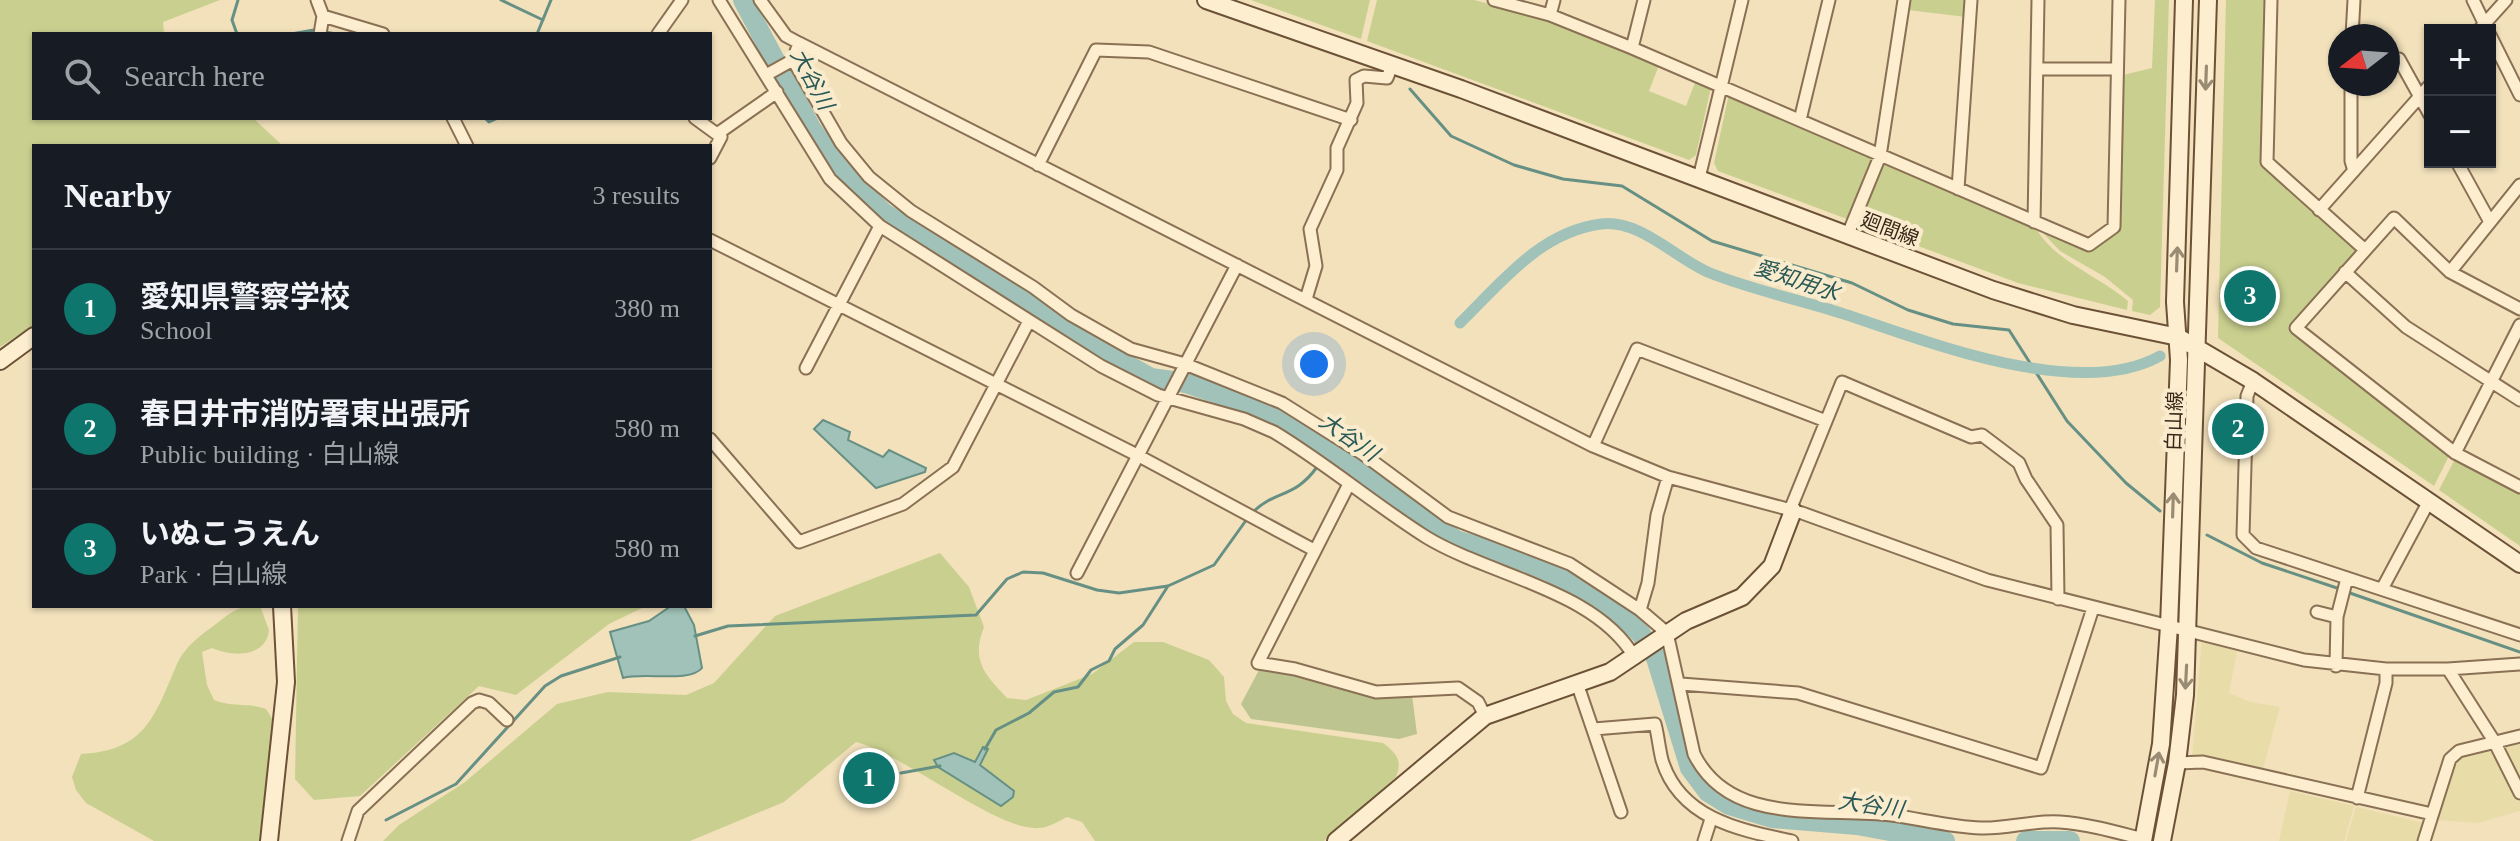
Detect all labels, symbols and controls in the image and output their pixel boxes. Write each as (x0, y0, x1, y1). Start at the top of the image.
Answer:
north arrow (2328, 24, 2400, 96)
map controls (2424, 24, 2496, 168)
button: + (2424, 24, 2496, 96)
search box (32, 32, 712, 120)
water label: 大谷川 (785, 44, 839, 116)
icon: search (60, 54, 104, 98)
text: Search here (124, 59, 265, 92)
one-way arrow (2199, 64, 2214, 91)
button: − (2424, 96, 2496, 168)
text: Nearby (64, 177, 172, 214)
text: 3 results (593, 181, 680, 210)
street label: 廻間線 (1858, 208, 1922, 250)
one-way arrow (2169, 246, 2184, 273)
water label: 愛知用水 (1751, 255, 1845, 306)
pin: 3 (2224, 266, 2276, 326)
text: 愛知県警察学校 (140, 280, 350, 313)
text: 1 (84, 294, 97, 323)
text: 380 m (614, 294, 680, 323)
text: School (140, 316, 212, 345)
your location (1294, 344, 1334, 384)
street label: 白山線 (2162, 391, 2186, 451)
text: 春日井市消防署東出張所 (140, 397, 470, 430)
pin: 2 (2212, 399, 2264, 459)
water label: 大谷川 (1315, 408, 1385, 467)
text: 2 (84, 414, 97, 443)
text: 580 m (614, 414, 680, 443)
text: Public building · 白山線 (140, 440, 399, 469)
one-way arrow (2166, 492, 2181, 519)
text: いぬこうえん (140, 517, 320, 550)
text: 3 (84, 534, 97, 563)
text: 580 m (614, 534, 680, 563)
text: Park · 白山線 (140, 560, 287, 589)
one-way arrow (2178, 663, 2193, 690)
pin: 1 (843, 748, 895, 808)
one-way arrow (2150, 752, 2165, 777)
water label: 大谷川 (1837, 788, 1907, 822)

